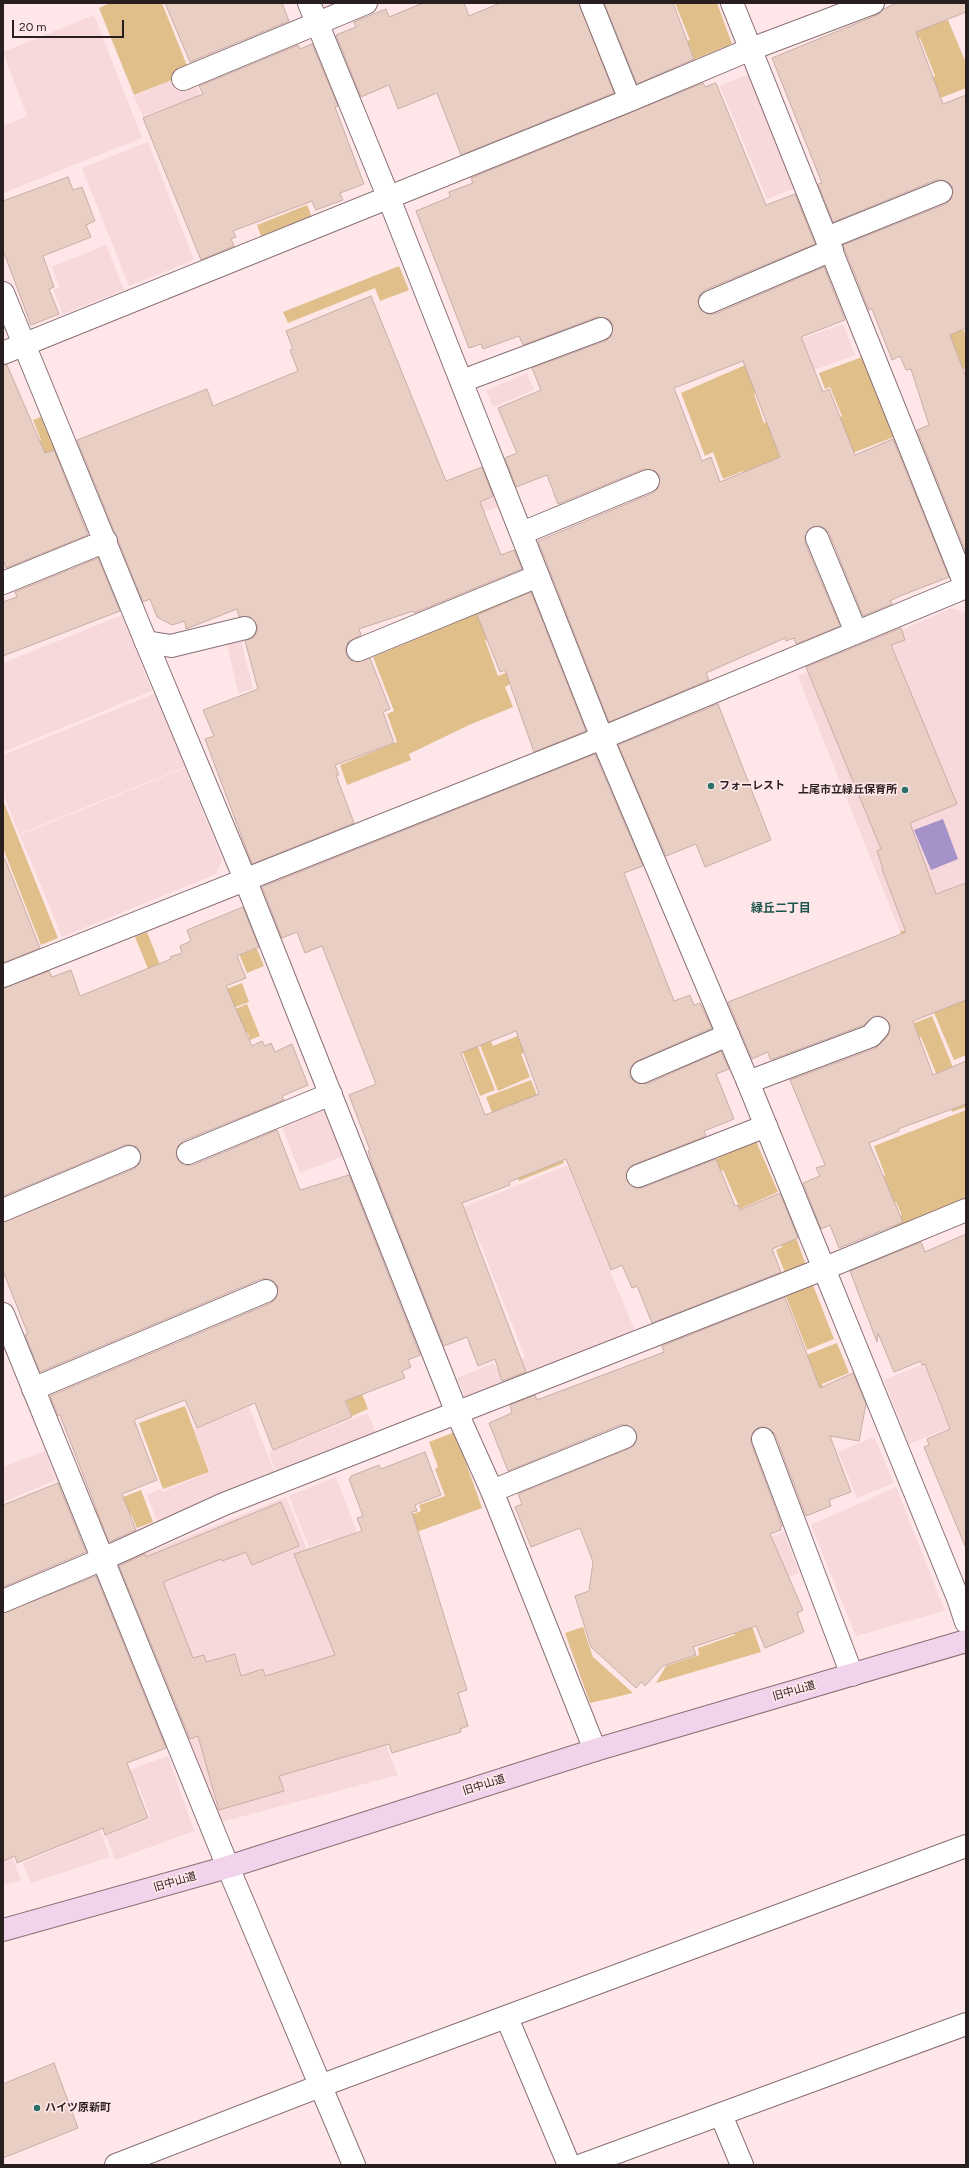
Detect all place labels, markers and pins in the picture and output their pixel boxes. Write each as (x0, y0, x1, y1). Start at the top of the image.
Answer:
place label: フォーレスト (719, 779, 785, 793)
marker: フォーレスト (706, 781, 716, 791)
place label: 上尾市立緑丘保育所 (798, 783, 897, 797)
marker: 上尾市立緑丘保育所 (900, 785, 910, 795)
place label: ハイツ原新町 (45, 2101, 111, 2115)
marker: ハイツ原新町 (32, 2103, 42, 2113)

